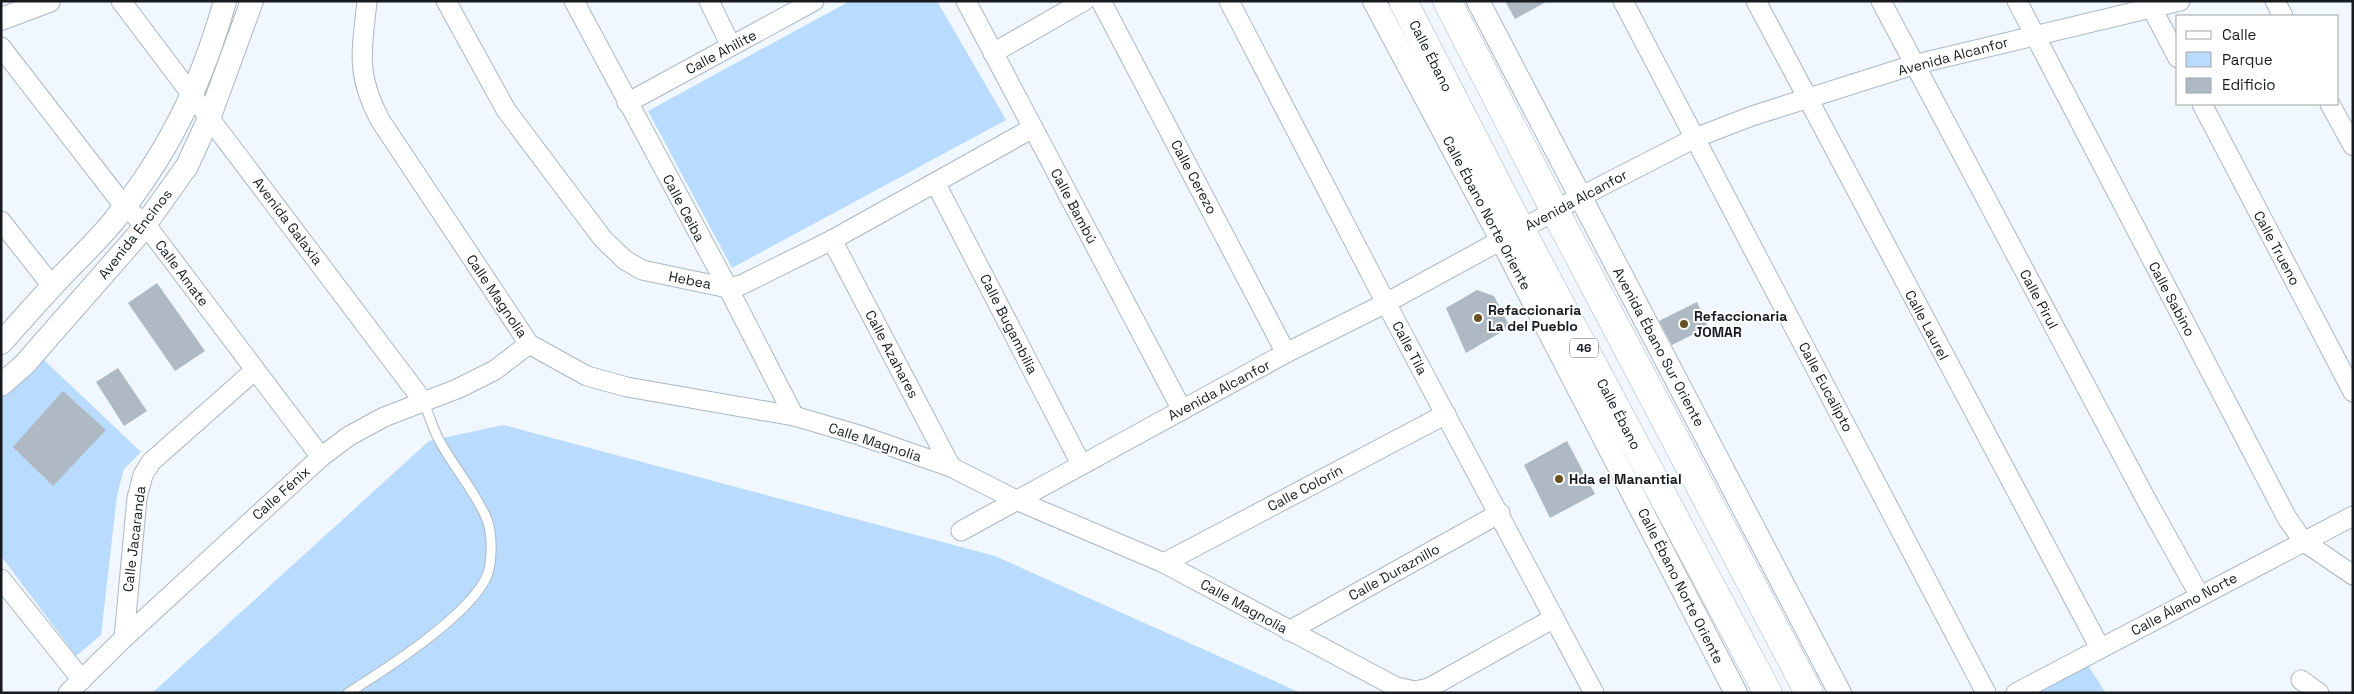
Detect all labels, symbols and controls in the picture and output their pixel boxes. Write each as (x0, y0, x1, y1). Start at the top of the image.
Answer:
legend (2176, 15, 2339, 105)
street label: Calle Ébano (1405, 17, 1457, 95)
text: Calle (2222, 25, 2257, 44)
street label: Calle Ahilite (682, 26, 760, 78)
street label: Avenida Alcanfor (1896, 33, 2010, 79)
text: Parque (2222, 50, 2273, 69)
text: Edificio (2222, 75, 2276, 94)
street label: Calle Ébano Norte Oriente (1439, 133, 1535, 293)
street label: Calle Cerezo (1167, 137, 1221, 217)
street label: Calle Bambú (1047, 165, 1101, 247)
street label: Avenida Alcanfor (1522, 165, 1630, 235)
street label: Calle Ceiba (659, 171, 709, 245)
street label: Avenida Galaxia (249, 174, 327, 268)
street label: Avenida Encinos (94, 185, 176, 283)
street label: Calle Trueno (2250, 208, 2304, 288)
street label: Calle Amate (151, 236, 213, 310)
street label: Calle Magnolia (462, 251, 532, 341)
street label: Calle Sabino (2145, 259, 2199, 339)
street label: Avenida Ébano Sur Oriente (1609, 264, 1709, 430)
street label: Calle Pirul (2016, 266, 2062, 332)
street label: Hebea (667, 267, 713, 293)
street label: Calle Bugambilia (976, 271, 1042, 377)
street label: Calle Laurel (1901, 287, 1953, 363)
place label: Refaccionaria La del Pueblo (1488, 301, 1581, 335)
street label: Calle Azahares (861, 307, 923, 401)
place label: Refaccionaria JOMAR (1694, 307, 1787, 341)
marker: Refaccionaria La del Pueblo (1472, 312, 1484, 324)
street label: Calle Tila (1388, 318, 1432, 378)
marker: Refaccionaria JOMAR (1678, 318, 1690, 330)
road number: 46 (1570, 338, 1598, 358)
street label: Calle Eucalipto (1795, 339, 1857, 435)
street label: Avenida Alcanfor (1165, 355, 1273, 425)
street label: Calle Ébano (1593, 375, 1645, 453)
street label: Calle Magnolia (826, 418, 924, 466)
street label: Calle Colorín (1264, 461, 1346, 515)
street label: Calle Fénix (248, 462, 314, 524)
place label: Hda el Manantial (1569, 470, 1682, 488)
marker: Hda el Manantial (1553, 473, 1565, 485)
street label: Calle Jacaranda (119, 485, 149, 593)
street label: Calle Ébano Norte Oriente (1634, 505, 1728, 667)
street label: Calle Duraznillo (1345, 540, 1443, 604)
street label: Calle Álamo Norte (2128, 568, 2240, 640)
street label: Calle Magnolia (1197, 575, 1291, 637)

